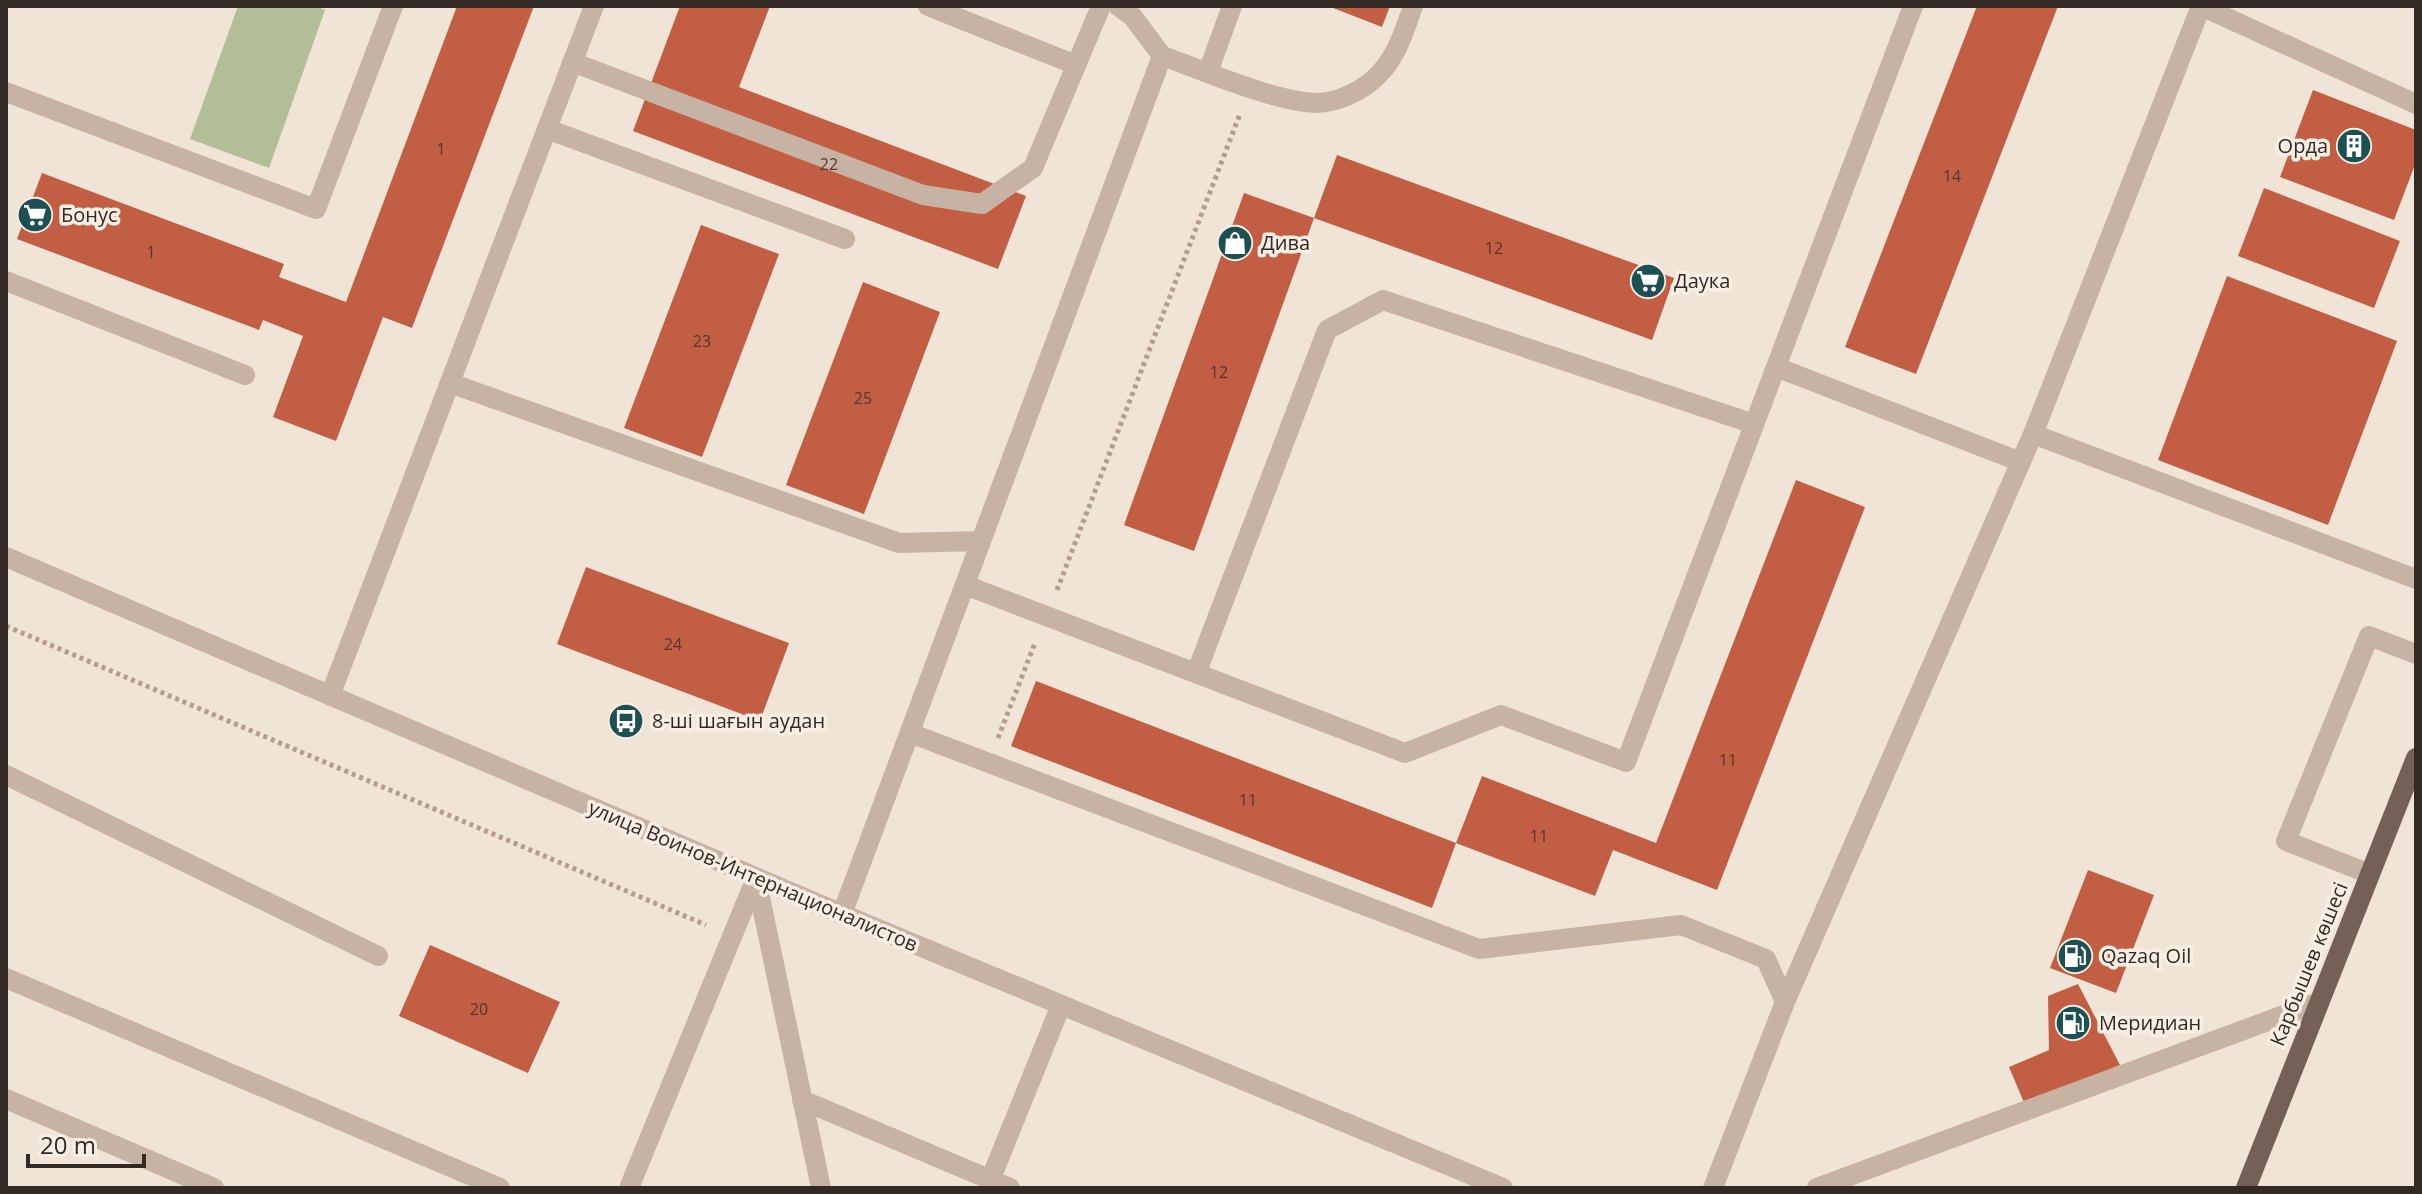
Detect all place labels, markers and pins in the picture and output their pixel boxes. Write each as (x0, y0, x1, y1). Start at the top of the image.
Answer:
building icon: Орда (2335, 127, 2373, 165)
place label: Орда (2278, 132, 2328, 159)
supermarket icon: Бонус (16, 196, 54, 234)
place label: Бонус (61, 201, 118, 228)
shop icon: Дива (1216, 224, 1254, 262)
place label: Дива (1261, 229, 1310, 256)
supermarket icon: Даука (1629, 262, 1667, 300)
place label: Даука (1674, 267, 1730, 294)
bus stop icon: 8-ші шағын аудан (607, 702, 645, 740)
place label: 8-ші шағын аудан (652, 707, 825, 734)
fuel station icon: Qazaq Oil (2056, 937, 2094, 975)
place label: Qazaq Oil (2101, 942, 2191, 969)
fuel station icon: Меридиан (2054, 1004, 2092, 1042)
place label: Меридиан (2099, 1009, 2201, 1036)

